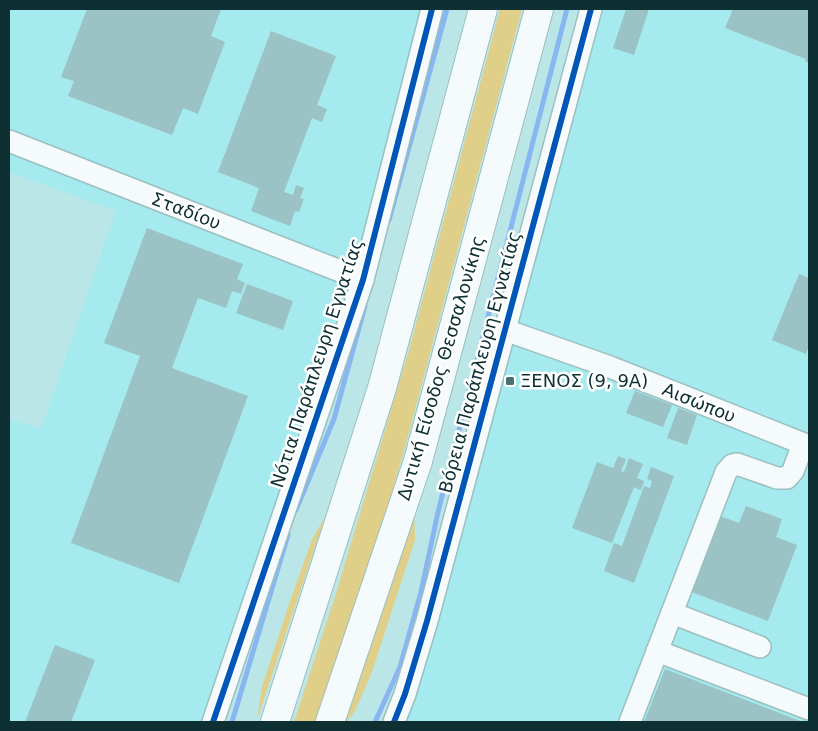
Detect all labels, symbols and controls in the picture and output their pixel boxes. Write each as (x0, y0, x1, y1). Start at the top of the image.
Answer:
street label: Σταδίου (149, 188, 224, 233)
street label: Βόρεια Παράπλευρη Εγνατίας (434, 229, 525, 495)
street label: Δυτική Είσοδος Θεσσαλονίκης (393, 233, 488, 503)
street label: Νότια Παράπλευρη Εγνατίας (266, 235, 367, 490)
place label: ΞΕΝΟΣ (9, 9Α) (520, 370, 648, 391)
marker: ΞΕΝΟΣ (9, 9Α) (504, 375, 516, 387)
street label: Αισώπου (659, 378, 739, 427)

